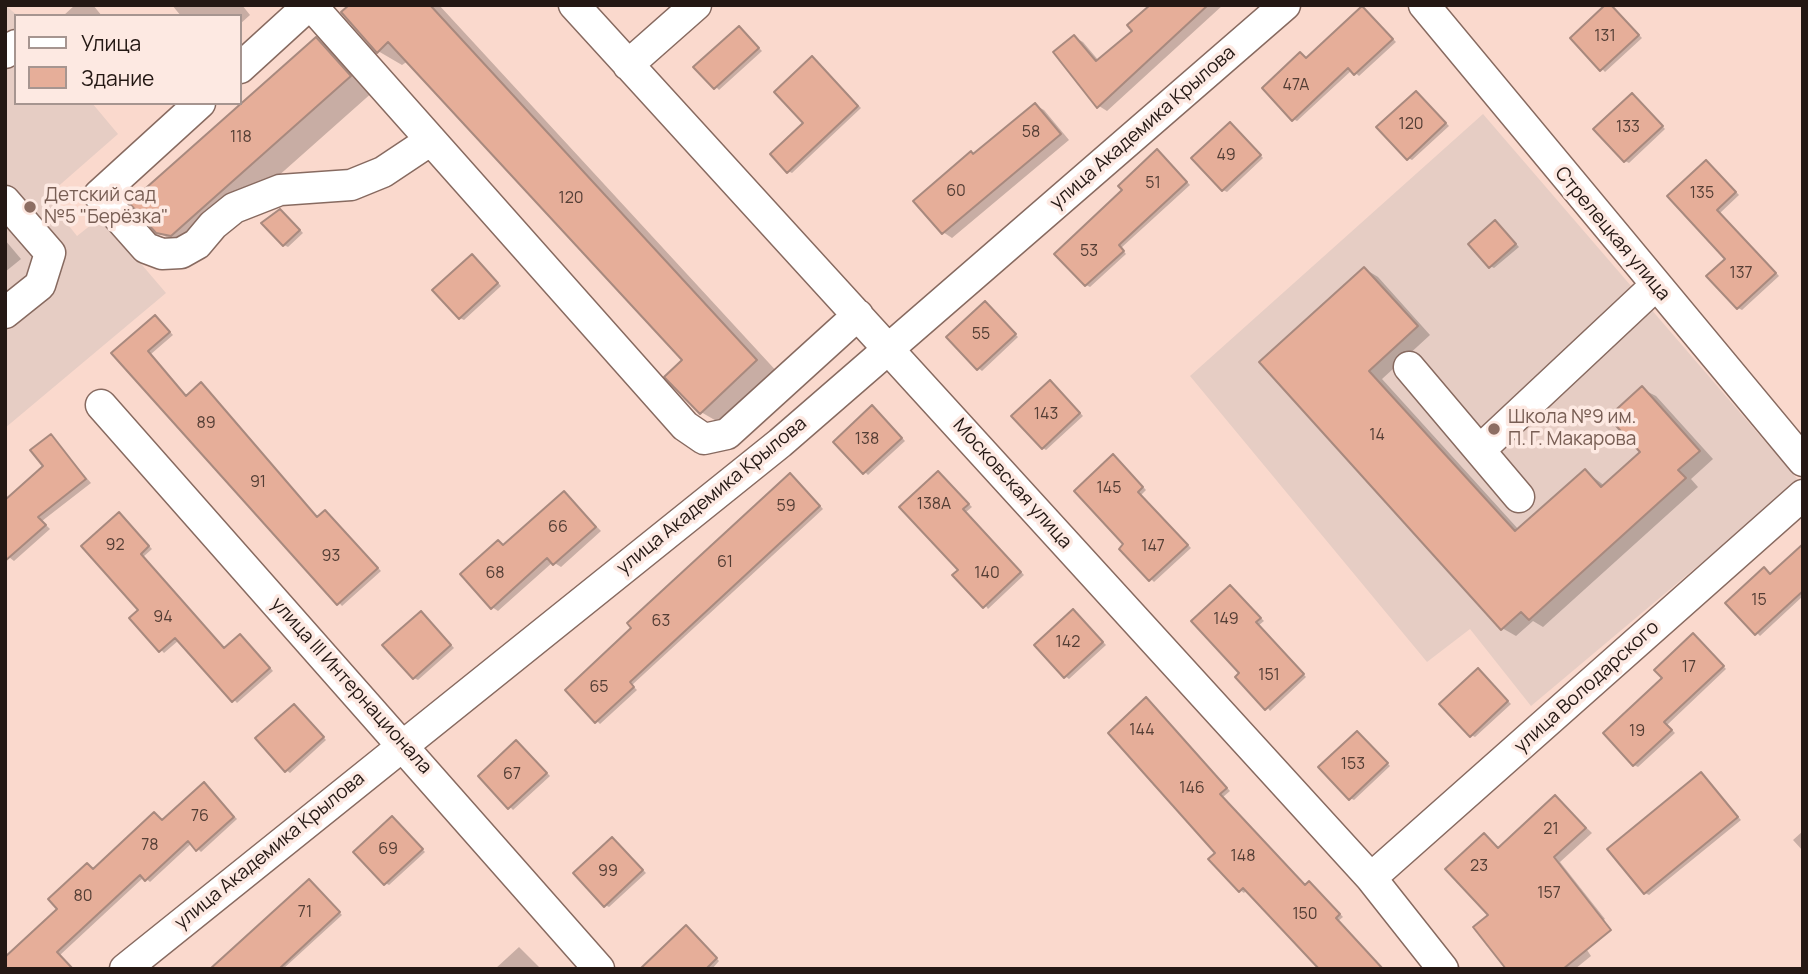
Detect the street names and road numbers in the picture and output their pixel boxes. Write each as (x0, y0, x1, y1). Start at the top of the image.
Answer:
street label: улица Академика Крылова (1046, 41, 1240, 215)
street label: Стрелецкая улица (1549, 163, 1675, 305)
street label: улица Академика Крылова (613, 412, 811, 580)
street label: Московская улица (948, 414, 1076, 554)
street label: улица III Интернационала (266, 593, 436, 779)
street label: улица Володарского (1510, 616, 1664, 758)
street label: улица Академика Крылова (171, 767, 369, 935)

